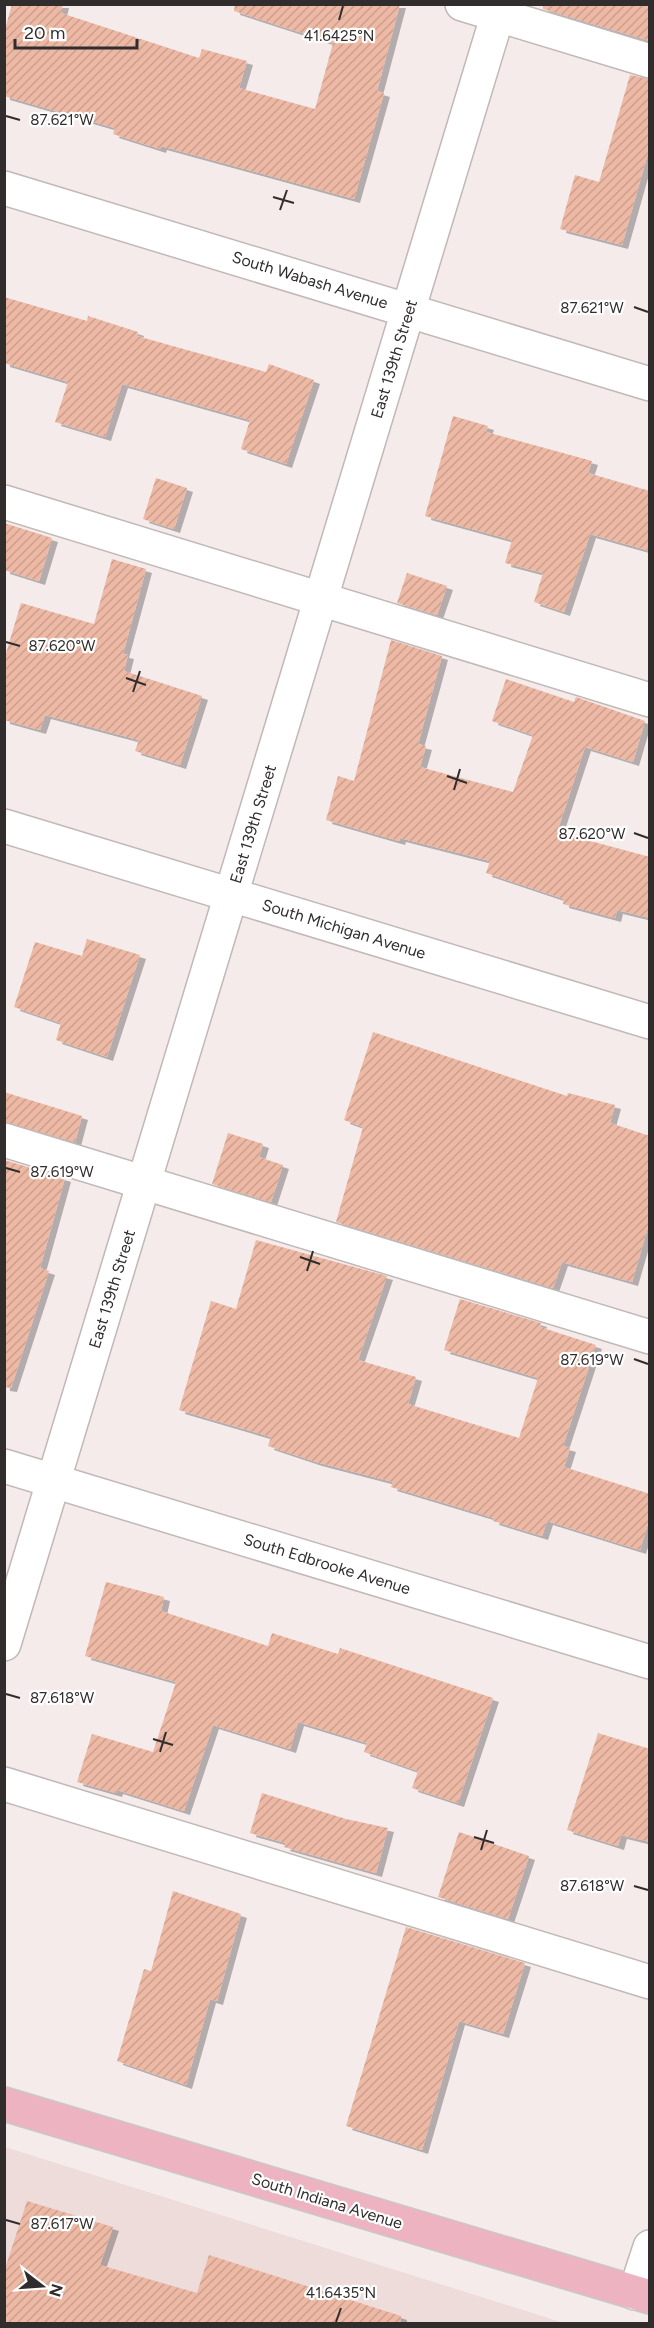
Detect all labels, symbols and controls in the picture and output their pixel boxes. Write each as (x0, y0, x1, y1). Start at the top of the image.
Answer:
scale bar (15, 12, 136, 50)
text: 20 m (24, 22, 65, 44)
text: 41.6425°N (304, 27, 374, 45)
text: 87.621°W (30, 111, 94, 129)
street label: South Wabash Avenue (230, 247, 390, 313)
street label: East 139th Street (367, 297, 421, 421)
text: 87.621°W (560, 299, 624, 317)
text: 87.620°W (29, 637, 96, 655)
street label: East 139th Street (226, 762, 280, 886)
text: 87.620°W (559, 825, 626, 843)
street label: South Michigan Avenue (260, 895, 428, 963)
text: 87.619°W (30, 1163, 94, 1181)
street label: East 139th Street (85, 1227, 139, 1351)
text: 87.619°W (560, 1351, 624, 1369)
street label: South Edbrooke Avenue (241, 1530, 413, 1599)
text: 87.618°W (30, 1689, 95, 1707)
text: 87.618°W (560, 1877, 625, 1895)
street label: South Indiana Avenue (249, 2169, 405, 2233)
text: 87.617°W (30, 2215, 94, 2233)
north arrow (12, 2256, 72, 2316)
text: N (45, 2282, 67, 2299)
text: 41.6435°N (306, 2284, 376, 2302)

